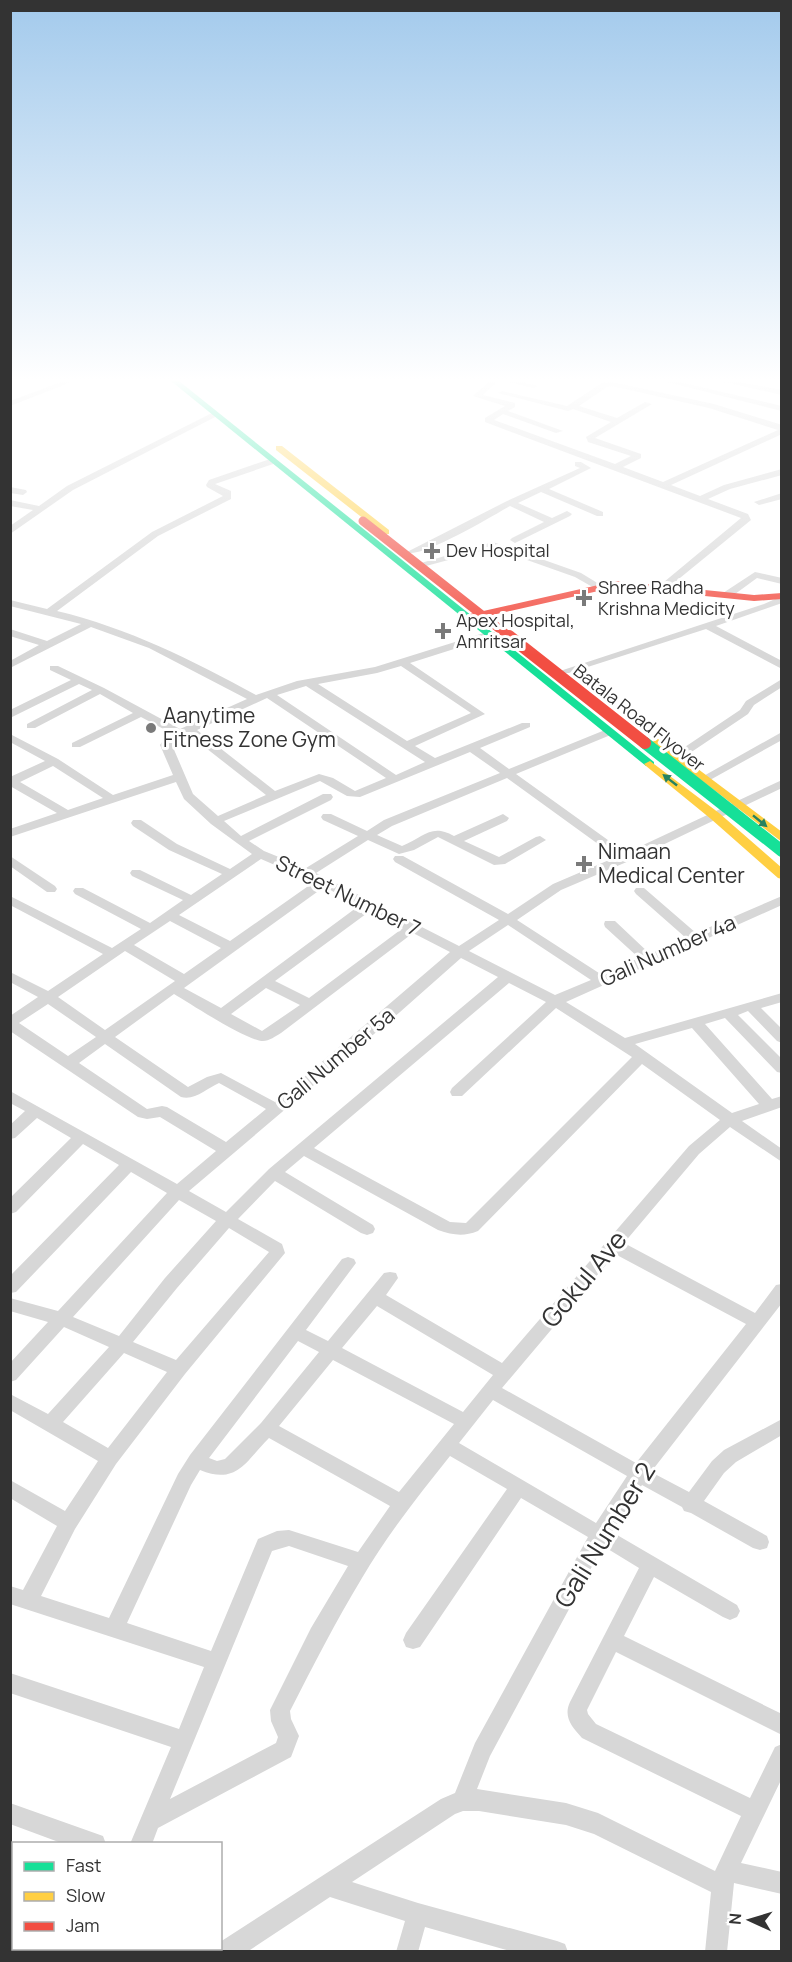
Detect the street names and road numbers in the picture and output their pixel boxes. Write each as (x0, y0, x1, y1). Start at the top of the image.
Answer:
street label: Batala Road Flyover (569, 658, 711, 776)
street label: Street Number 7 (271, 848, 425, 942)
street label: Gali Number 4a (595, 908, 740, 992)
street label: Gali Number 5a (271, 1001, 400, 1116)
street label: Gokul Ave (532, 1222, 635, 1335)
street label: Gali Number 2 (545, 1455, 663, 1614)

